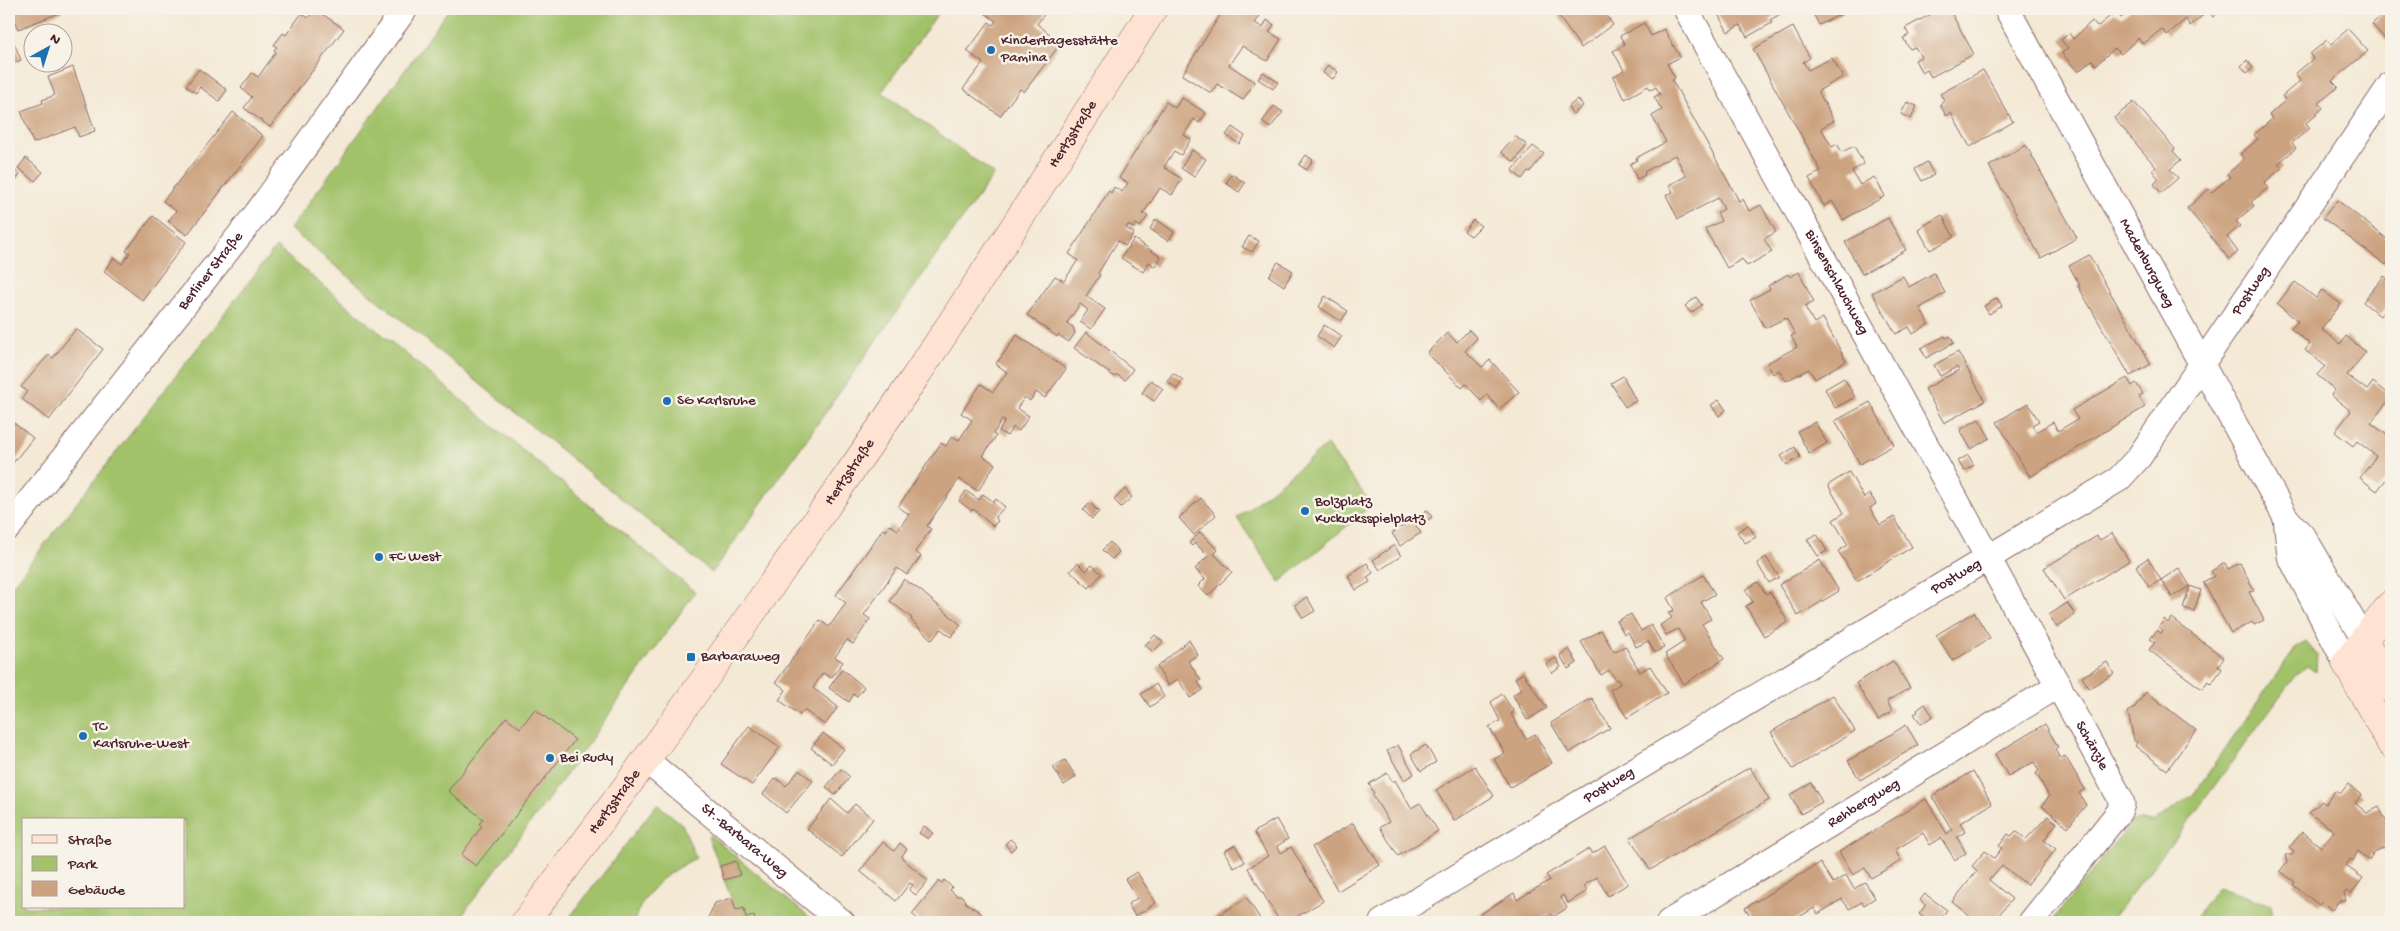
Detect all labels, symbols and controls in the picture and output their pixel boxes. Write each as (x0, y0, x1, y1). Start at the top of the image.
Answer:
north arrow (22, 22, 72, 72)
text: N (46, 30, 64, 49)
place label: Kindertagesstätte Pamina (1000, 32, 1118, 67)
marker: Kindertagesstätte Pamina (985, 44, 997, 56)
street label: Hertzstraße (1045, 97, 1102, 171)
street label: Madenburgweg (2115, 215, 2178, 311)
street label: Binsenschlauchweg (1800, 226, 1872, 338)
street label: Berliner Straße (174, 228, 248, 315)
street label: Postweg (2228, 263, 2274, 320)
place label: SG Karlsruhe (677, 392, 756, 410)
marker: SG Karlsruhe (661, 395, 673, 407)
street label: Hertzstraße (821, 435, 879, 509)
place label: Bolzplatz Kuckucksspielplatz (1314, 493, 1426, 528)
marker: Bolzplatz Kuckucksspielplatz (1299, 505, 1311, 517)
place label: FC West (388, 548, 442, 566)
marker: FC West (373, 551, 385, 563)
street label: Postweg (1927, 555, 1985, 599)
place label: Barbaraweg (700, 648, 780, 666)
marker: Barbaraweg (685, 651, 697, 663)
place label: TC Karlsruhe-West (92, 718, 191, 753)
street label: Schänzle (2071, 718, 2112, 774)
marker: TC Karlsruhe-West (77, 730, 89, 742)
place label: Bei Rudy (559, 749, 614, 767)
marker: Bei Rudy (544, 752, 556, 764)
street label: Postweg (1580, 763, 1638, 808)
street label: Hertzstraße (585, 766, 645, 838)
street label: Rehbergweg (1825, 775, 1903, 832)
street label: St.-Barbara-Weg (697, 800, 791, 882)
legend (22, 818, 185, 908)
text: Straße (68, 832, 112, 850)
text: Park (67, 856, 98, 874)
text: Gebäude (68, 882, 125, 900)

